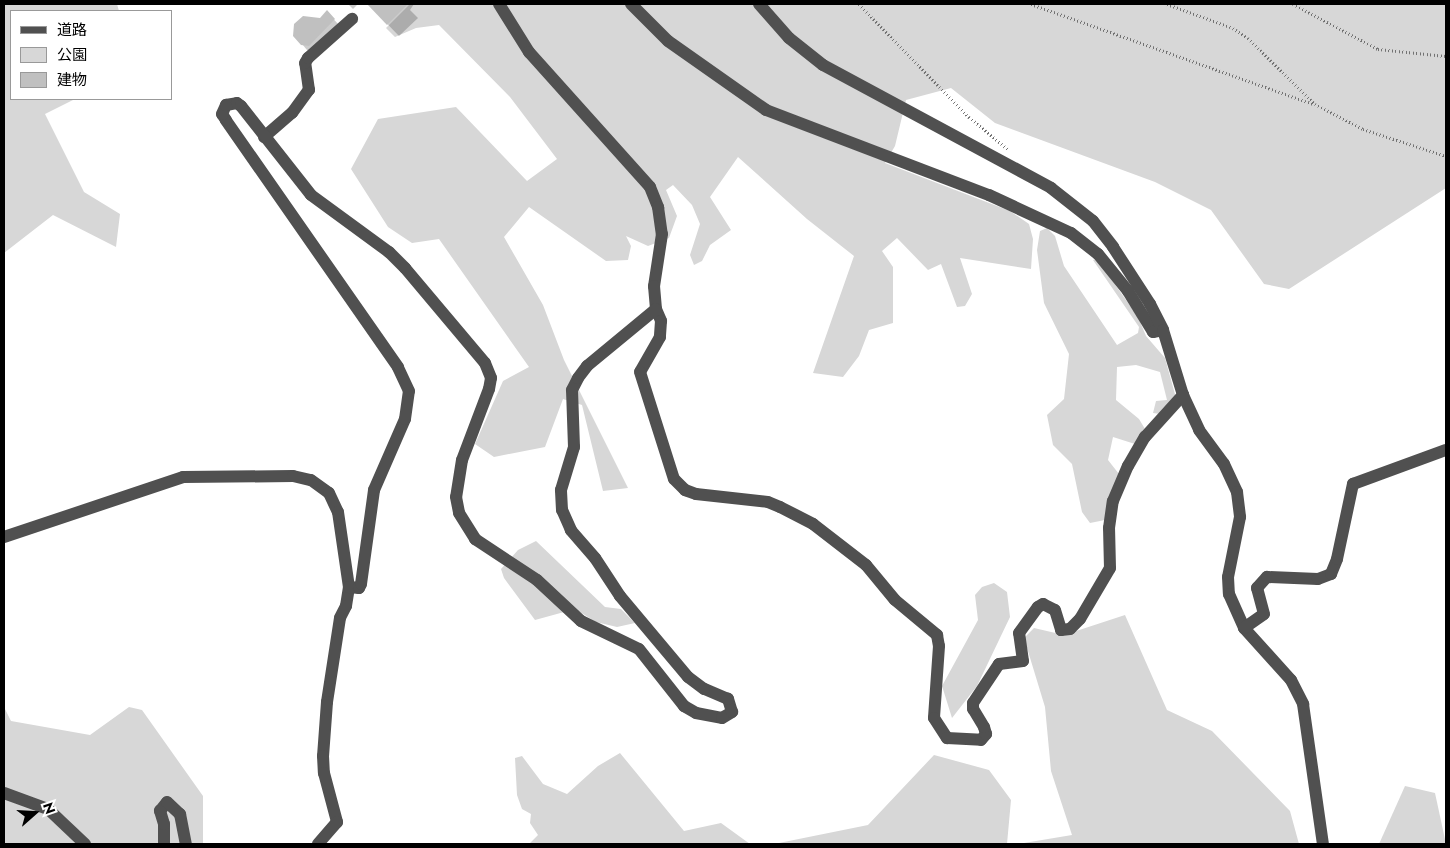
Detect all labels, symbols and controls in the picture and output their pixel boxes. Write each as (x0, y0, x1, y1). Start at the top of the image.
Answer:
legend (10, 10, 172, 100)
text: 道路 (57, 19, 87, 41)
text: 公園 (57, 44, 87, 66)
text: 建物 (57, 69, 87, 91)
north arrow (10, 788, 60, 838)
text: N (38, 800, 60, 817)

